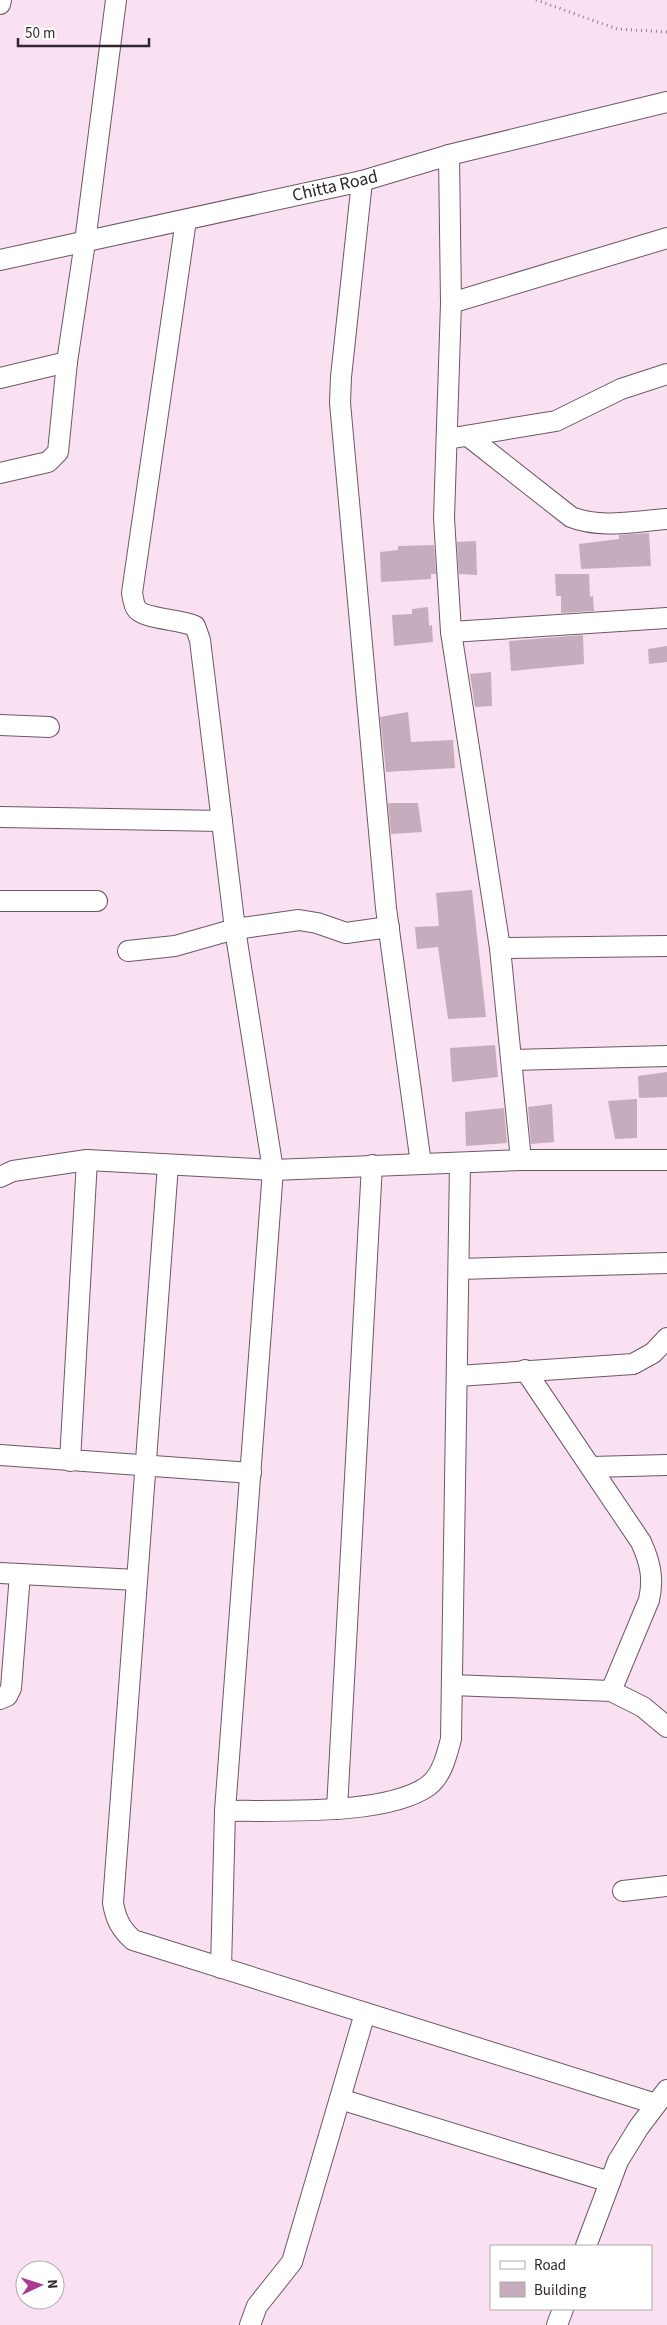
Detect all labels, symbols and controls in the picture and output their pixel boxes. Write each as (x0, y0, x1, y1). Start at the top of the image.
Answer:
scale bar (18, 15, 149, 47)
text: 50 m (25, 23, 55, 44)
street label: Chitta Road (290, 164, 380, 208)
legend (490, 2245, 652, 2310)
text: Road (534, 2255, 566, 2276)
north arrow (15, 2260, 65, 2310)
text: N (42, 2279, 62, 2290)
text: Building (534, 2280, 587, 2301)

